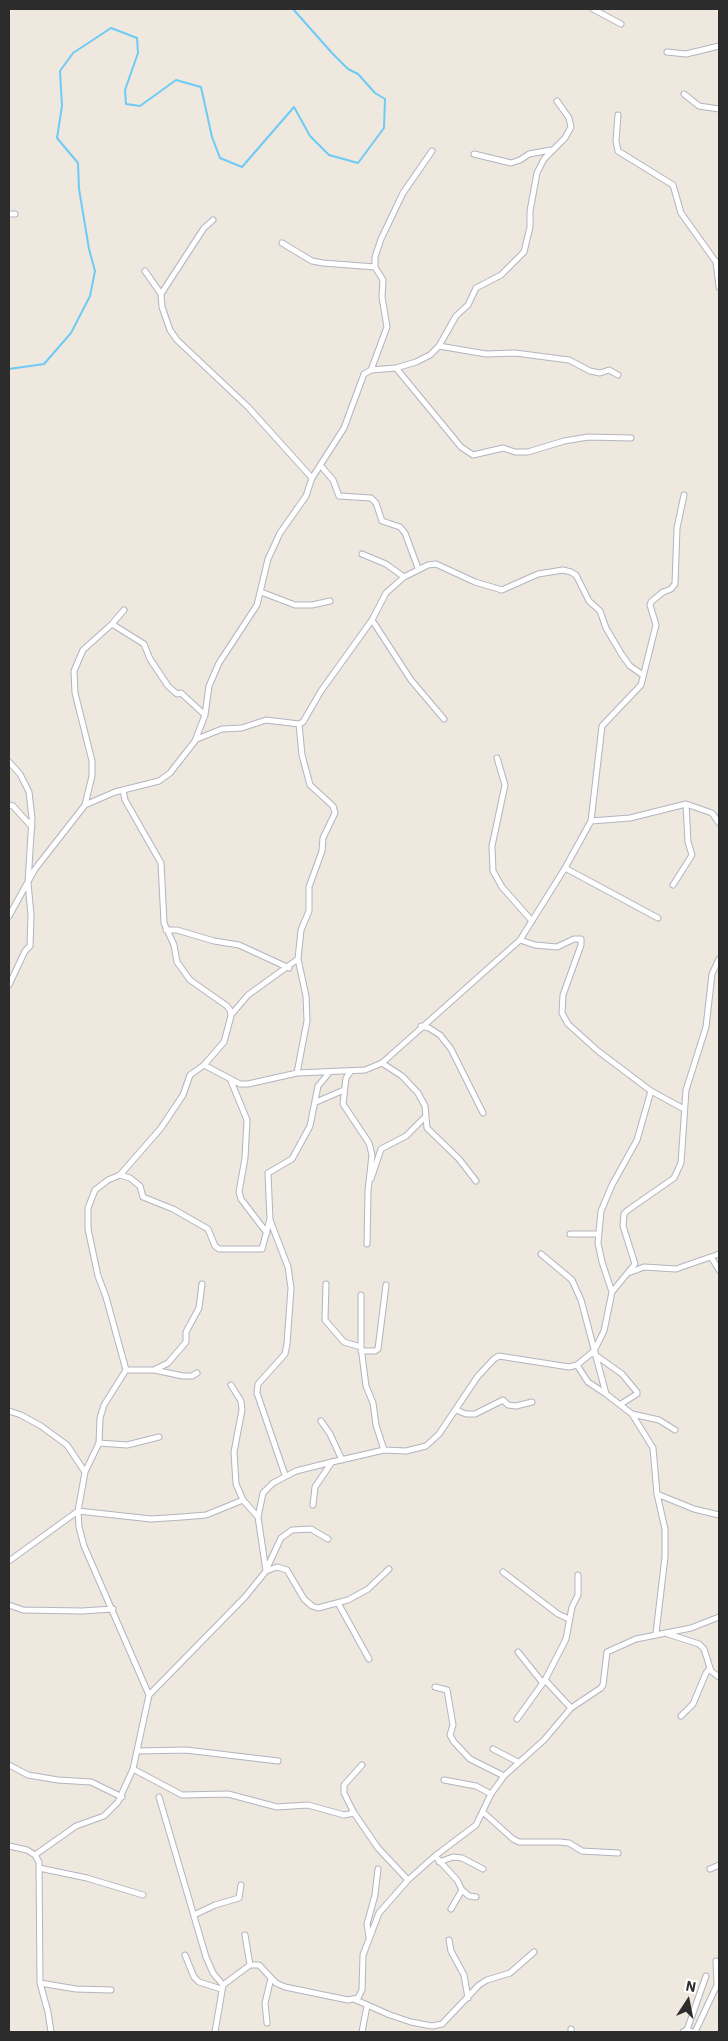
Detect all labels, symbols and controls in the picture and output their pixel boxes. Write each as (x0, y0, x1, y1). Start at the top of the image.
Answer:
north arrow (663, 1976, 713, 2026)
text: N (684, 1976, 698, 1996)

